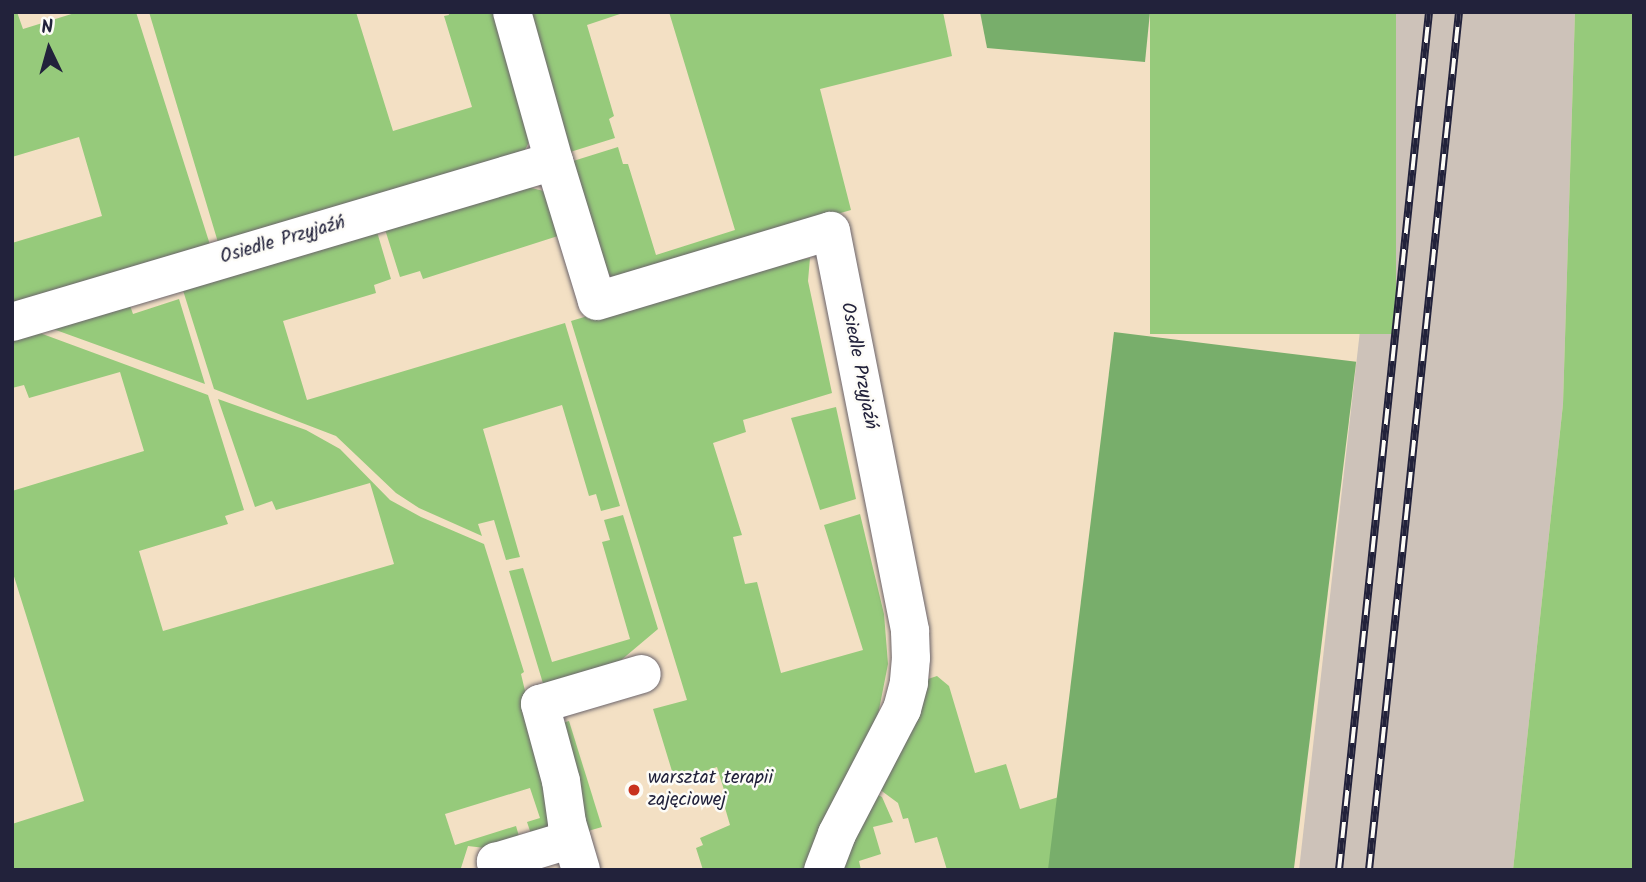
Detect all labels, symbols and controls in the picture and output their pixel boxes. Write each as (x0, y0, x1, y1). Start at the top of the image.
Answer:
text: N (40, 13, 54, 44)
north arrow (14, 14, 84, 84)
street label: Osiedle Przyjaźń (218, 212, 348, 270)
street label: Osiedle Przyjaźń (834, 300, 882, 432)
place label: warsztat terapii zajęciowej (648, 768, 773, 812)
marker: warsztat terapii zajęciowej (626, 782, 642, 798)

